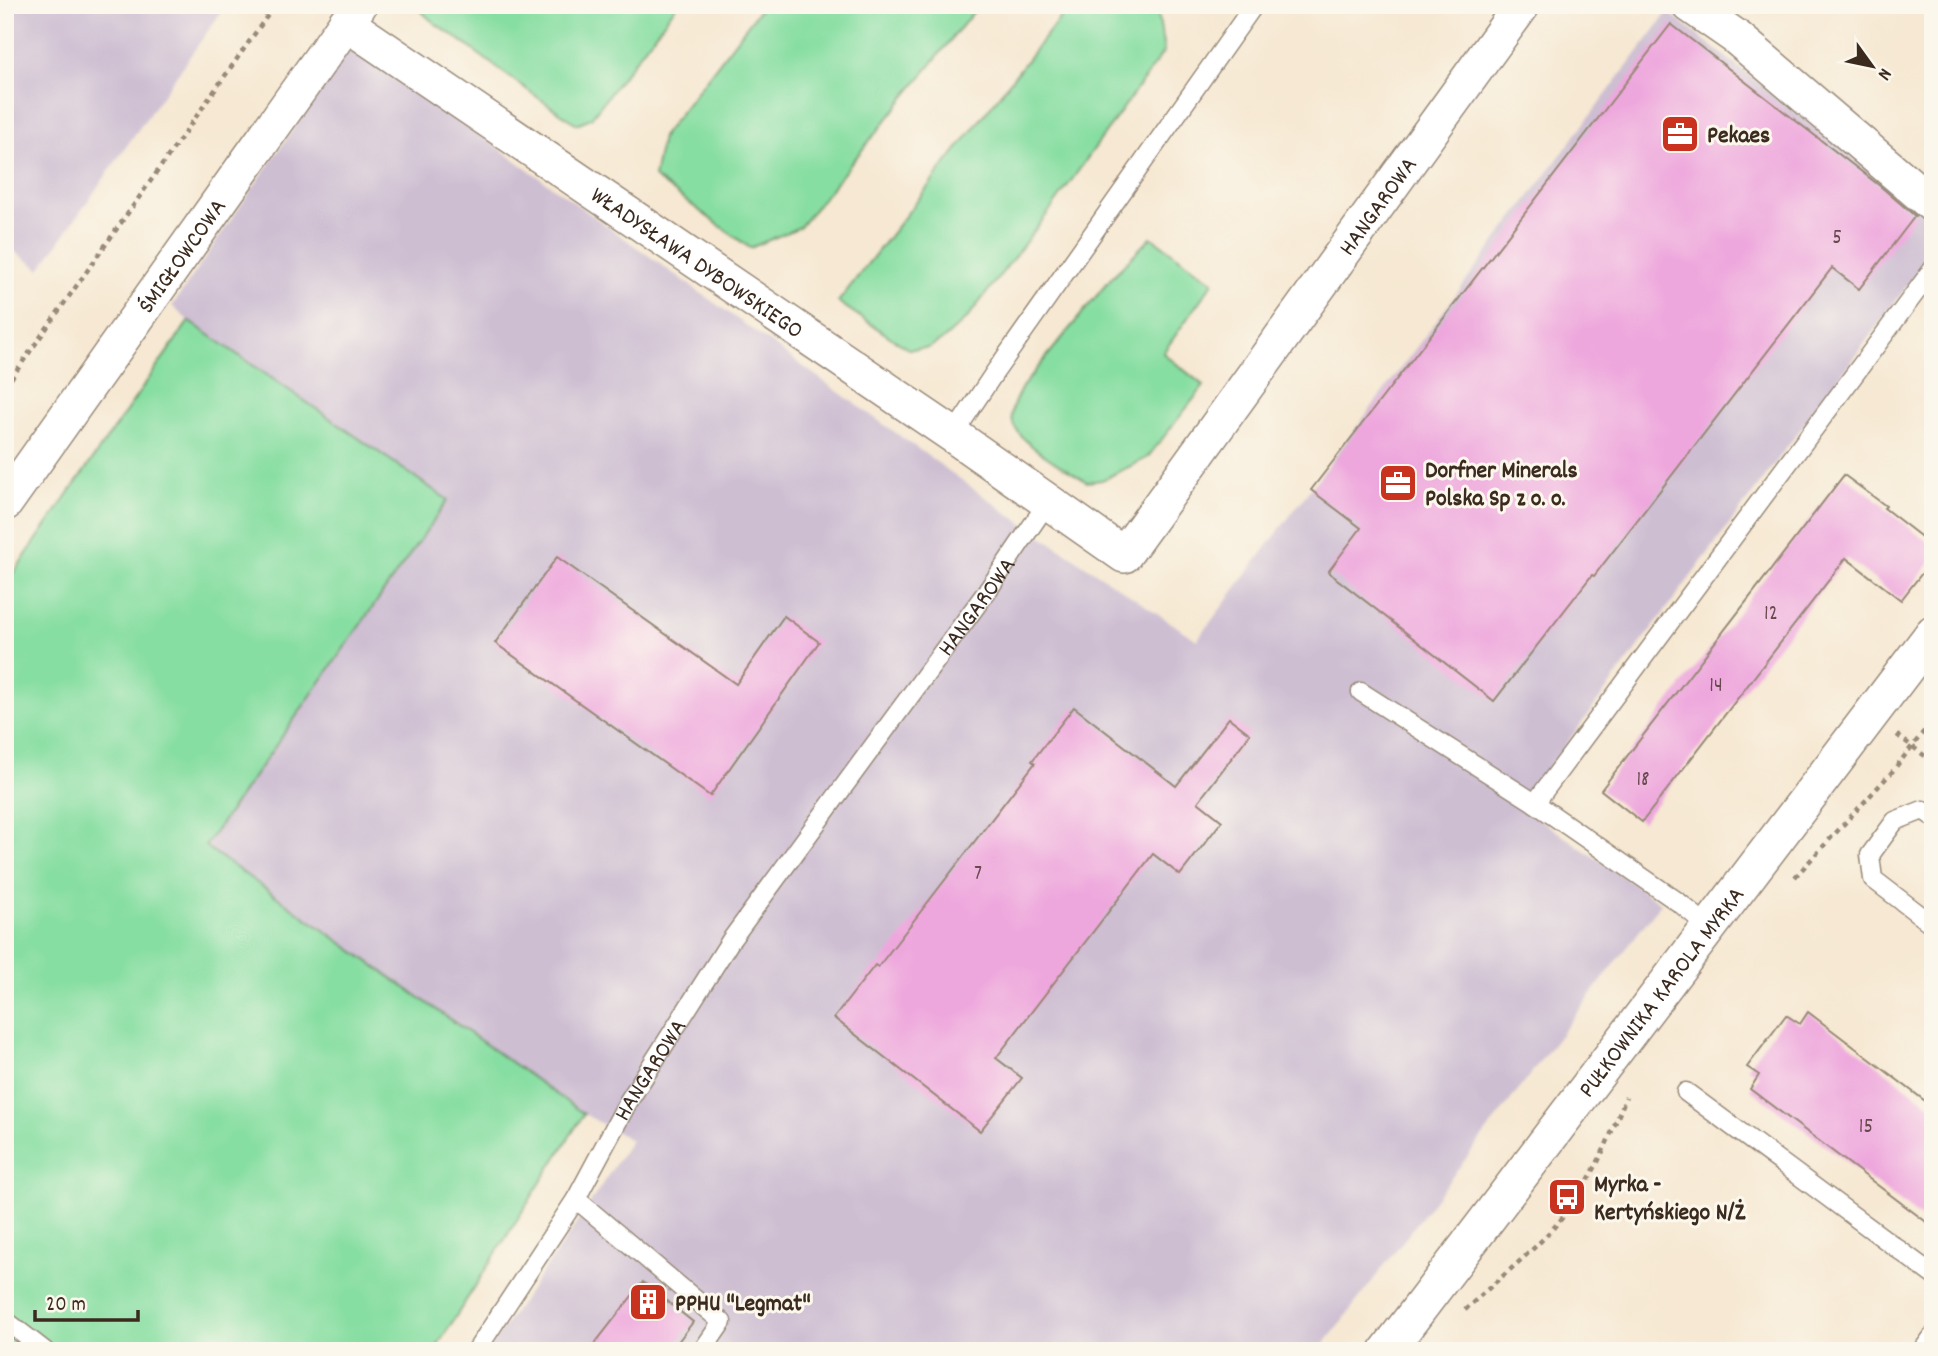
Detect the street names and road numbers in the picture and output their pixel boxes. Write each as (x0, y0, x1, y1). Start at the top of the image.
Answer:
street label: HANGAROWA (1332, 151, 1427, 264)
street label: WŁADYSŁAWA DYBOWSKIEGO (583, 180, 809, 349)
street label: ŚMIGŁOWCOWA (131, 193, 236, 321)
street label: HANGAROWA (931, 551, 1025, 664)
street label: PUŁKOWNIKA KAROLA MYRKA (1572, 880, 1754, 1106)
street label: HANGAROWA (607, 1013, 697, 1128)

